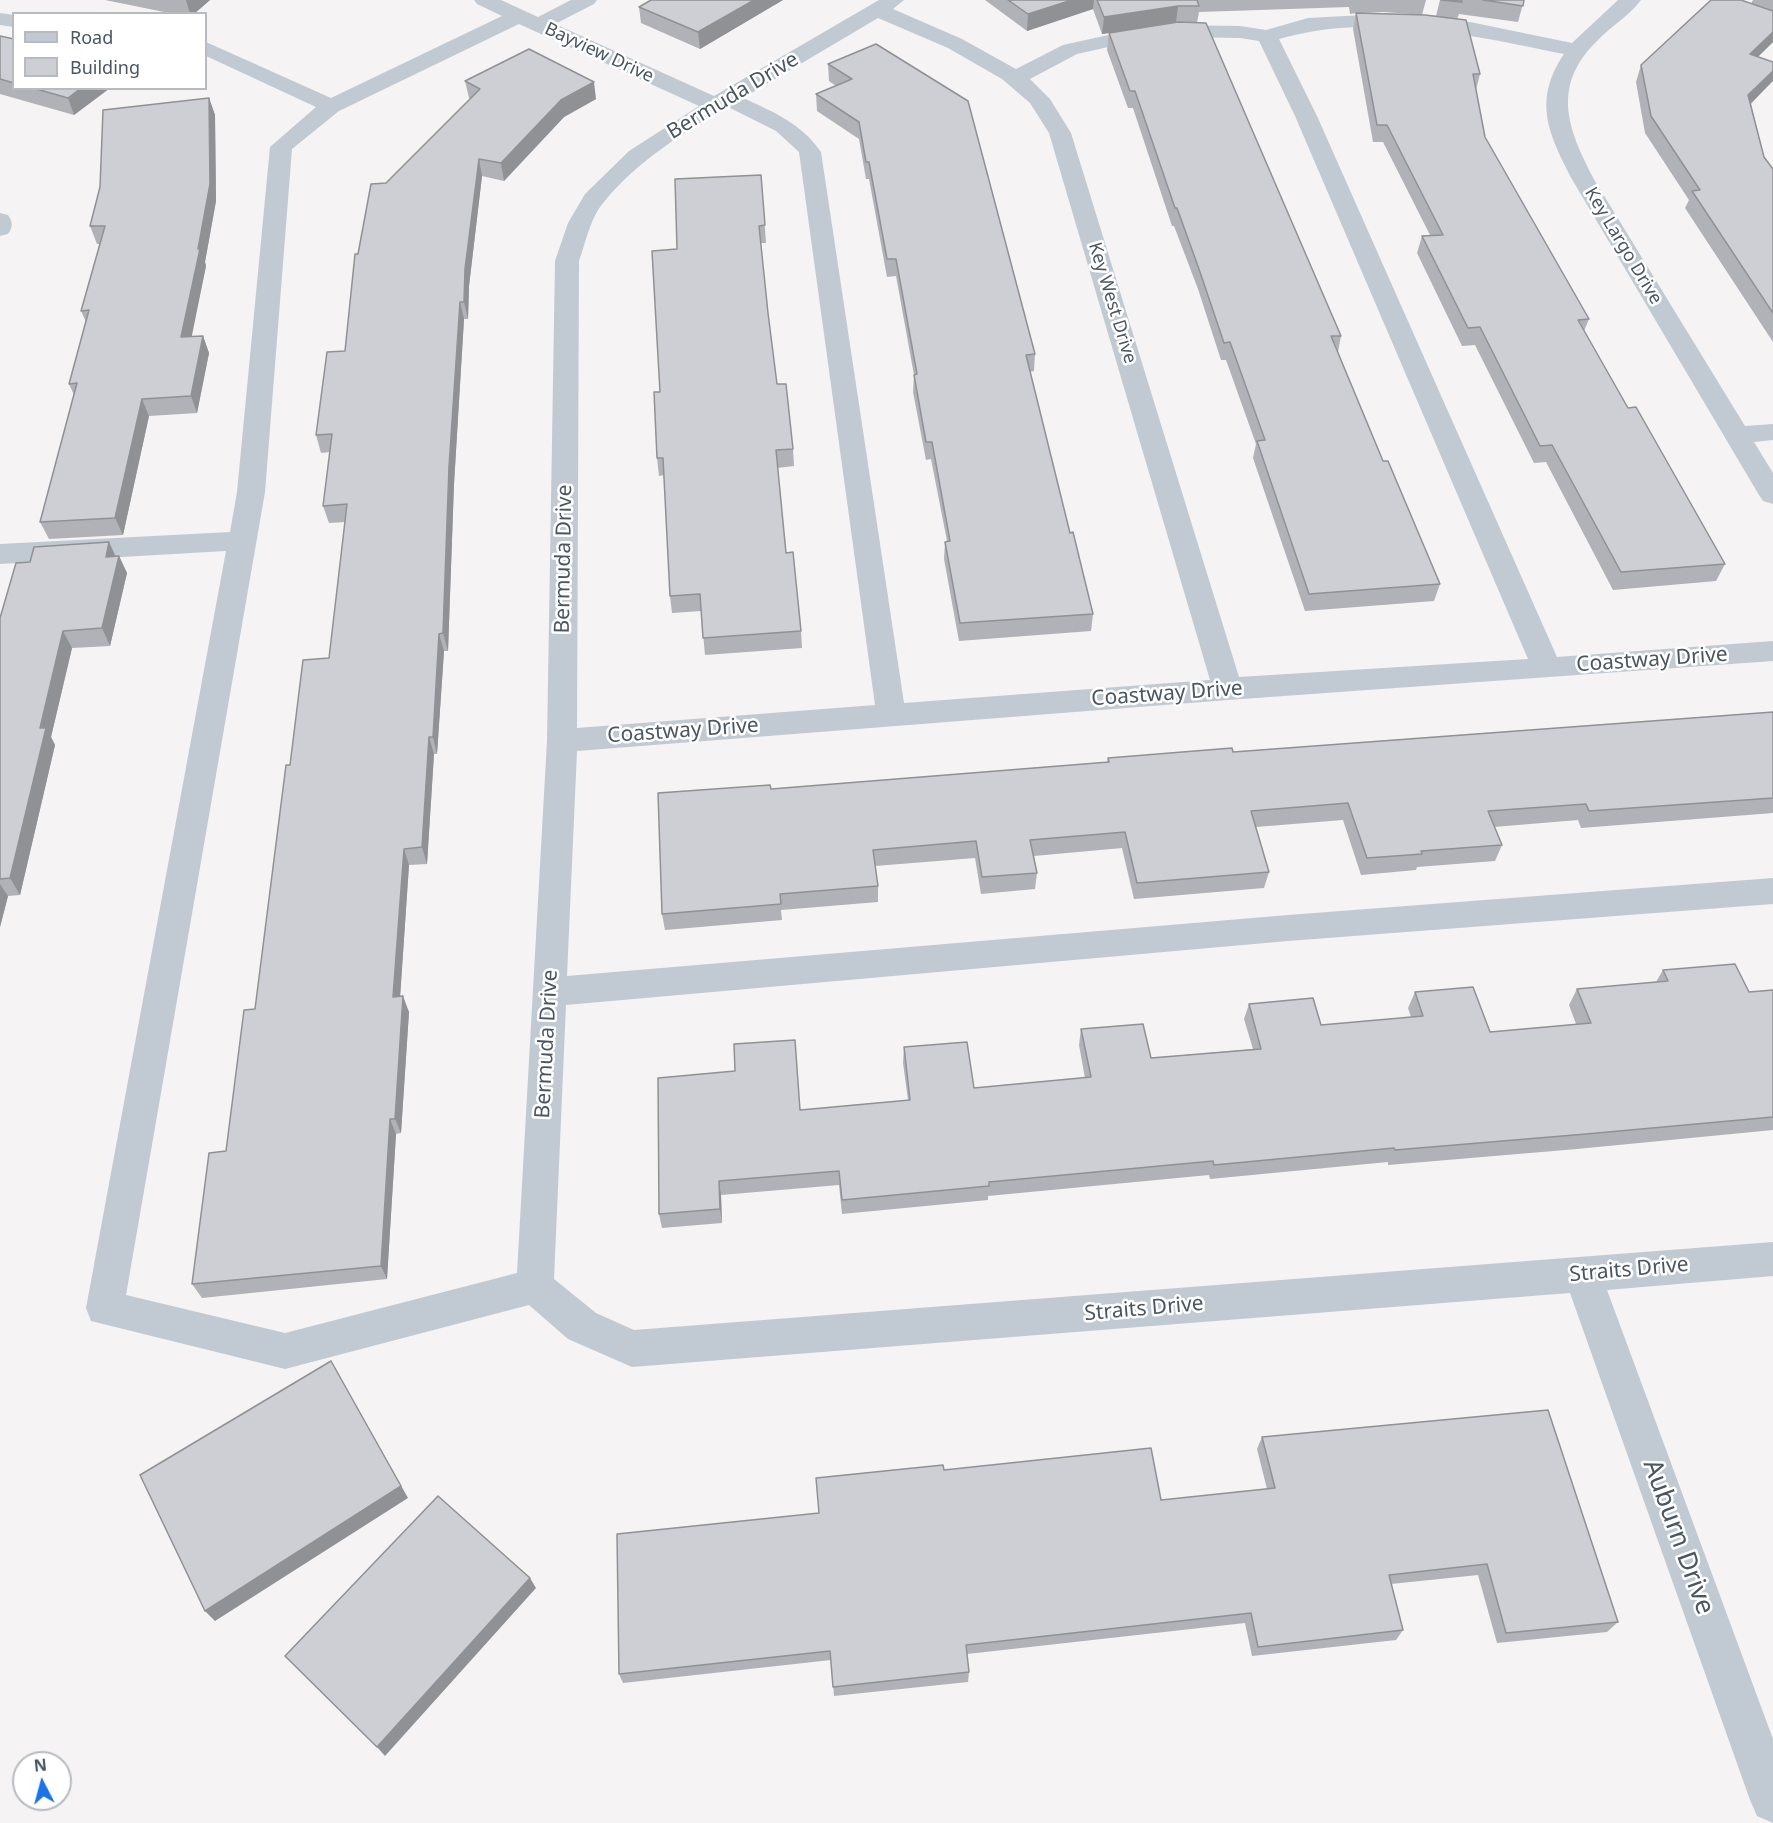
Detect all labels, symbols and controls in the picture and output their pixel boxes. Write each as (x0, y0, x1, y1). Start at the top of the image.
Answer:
legend (12, 12, 207, 90)
street label: Bayview Drive (541, 18, 657, 88)
text: Road (70, 25, 113, 49)
street label: Bermuda Drive (663, 47, 803, 145)
text: Building (70, 55, 140, 79)
street label: Key Largo Drive (1580, 184, 1666, 308)
street label: Key West Drive (1083, 240, 1141, 366)
street label: Bermuda Drive (550, 484, 578, 634)
street label: Coastway Drive (1575, 642, 1729, 678)
street label: Coastway Drive (1090, 676, 1244, 712)
street label: Coastway Drive (606, 713, 760, 749)
street label: Bermuda Drive (531, 969, 563, 1119)
street label: Straits Drive (1568, 1252, 1690, 1288)
street label: Straits Drive (1083, 1291, 1205, 1327)
street label: Auburn Drive (1636, 1455, 1720, 1619)
north arrow (12, 1751, 72, 1811)
text: N (33, 1753, 48, 1777)

